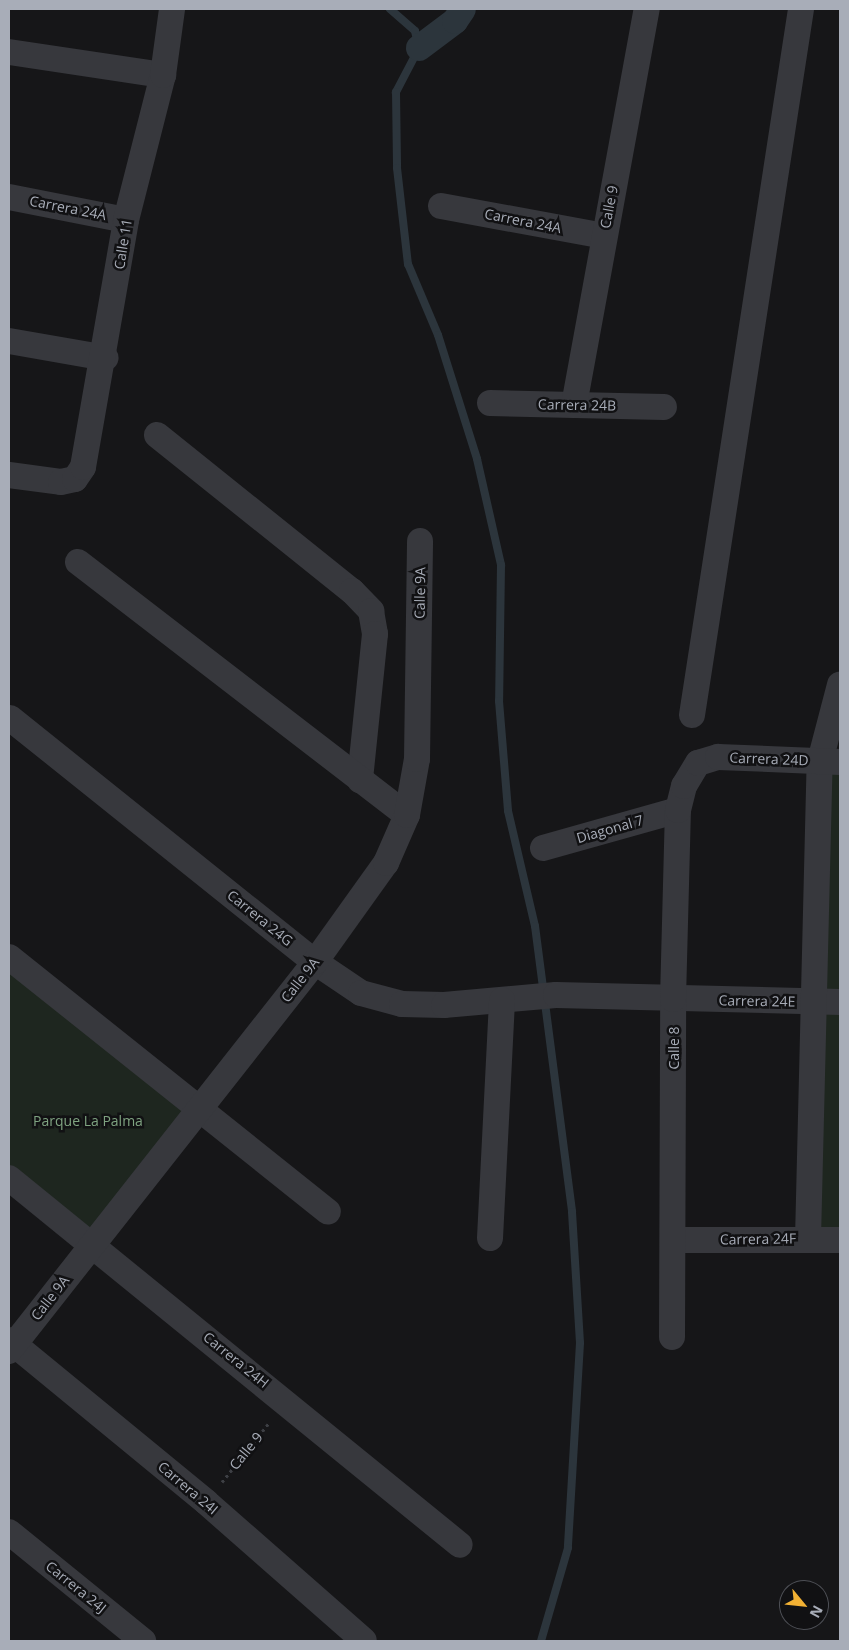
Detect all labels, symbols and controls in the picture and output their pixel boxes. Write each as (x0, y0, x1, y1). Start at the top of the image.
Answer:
street label: Calle 9 (597, 184, 621, 230)
street label: Carrera 24A (28, 192, 108, 224)
street label: Carrera 24A (483, 205, 563, 237)
street label: Calle 11 (111, 217, 135, 271)
street label: Carrera 24B (538, 396, 616, 414)
street label: Calle 9A (411, 567, 429, 619)
street label: Carrera 24D (729, 749, 809, 769)
street label: Diagonal 7 (575, 811, 645, 847)
street label: Carrera 24G (224, 887, 296, 949)
street label: Calle 9A (277, 954, 323, 1006)
street label: Carrera 24E (718, 992, 796, 1010)
street label: Calle 8 (666, 1026, 682, 1070)
park label: Parque La Palma (33, 1113, 143, 1129)
street label: Carrera 24F (720, 1230, 796, 1248)
street label: Calle 9A (27, 1272, 73, 1324)
street label: Carrera 24H (200, 1328, 272, 1392)
street label: Calle 9 (226, 1429, 266, 1473)
street label: Carrera 24I (155, 1458, 221, 1518)
street label: Carrera 24J (42, 1558, 110, 1616)
north arrow (779, 1580, 829, 1630)
text: N (806, 1602, 828, 1621)

